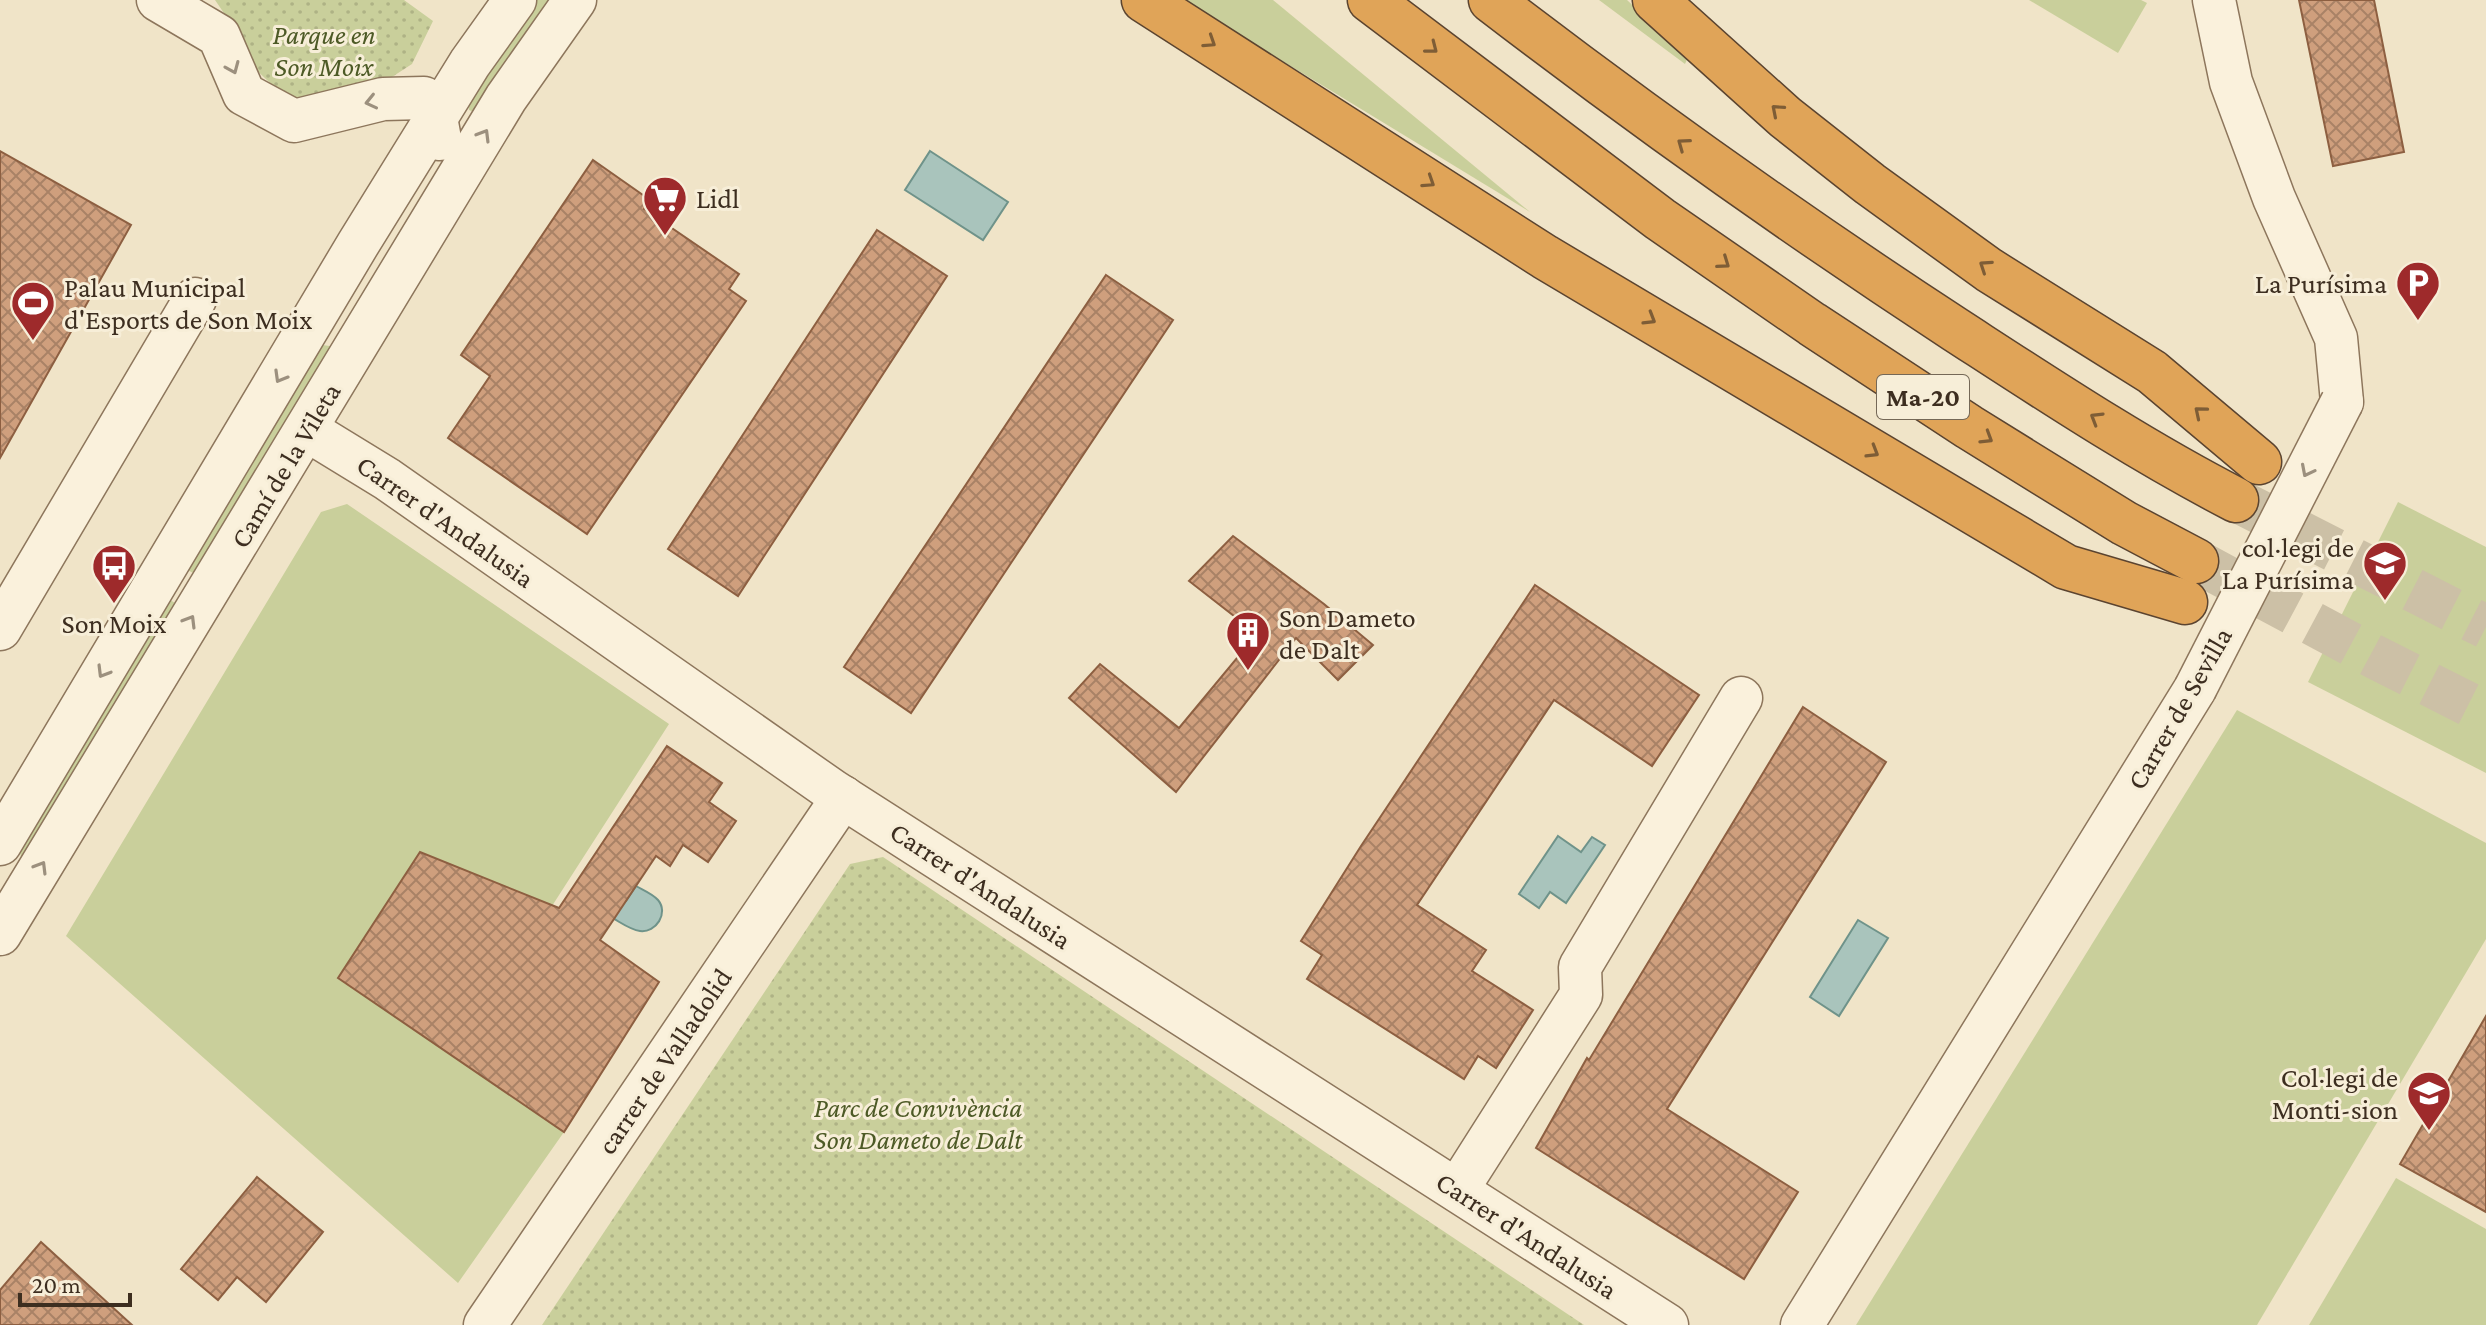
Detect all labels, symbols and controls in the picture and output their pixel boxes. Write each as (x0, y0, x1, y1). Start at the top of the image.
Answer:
park label: Parque en Son Moix (272, 19, 376, 82)
one-way arrow (1201, 32, 1215, 47)
one-way arrow (1423, 38, 1438, 52)
one-way arrow (224, 60, 240, 74)
one-way arrow (364, 93, 378, 110)
one-way arrow (1772, 105, 1787, 119)
one-way arrow (474, 129, 490, 144)
one-way arrow (1677, 139, 1692, 154)
one-way arrow (1420, 173, 1434, 188)
supermarket icon: Lidl (641, 174, 689, 237)
place label: Lidl (696, 183, 739, 214)
one-way arrow (1715, 253, 1729, 268)
parking icon: La Purísima (2394, 259, 2442, 322)
one-way arrow (1979, 261, 1993, 276)
place label: La Purísima (2255, 268, 2387, 299)
place label: Palau Municipal d'Esports de Son Moix (64, 272, 312, 335)
sports icon: Palau Municipal d'Esports de Son Moix (9, 279, 57, 342)
one-way arrow (1641, 309, 1656, 325)
one-way arrow (274, 368, 290, 383)
road number: Ma-20 (1877, 375, 1969, 419)
street label: Camí de la Vileta (224, 377, 347, 553)
one-way arrow (2194, 407, 2209, 422)
one-way arrow (2090, 413, 2105, 428)
one-way arrow (1978, 429, 1993, 444)
one-way arrow (1864, 442, 1879, 458)
street label: Carrer d'Andalusia (351, 449, 540, 594)
one-way arrow (2301, 463, 2316, 478)
place label: col·legi de La Purísima (2222, 532, 2354, 595)
school or university icon: col·legi de La Purísima (2361, 539, 2409, 602)
bus stop icon: Son Moix (90, 542, 138, 605)
place label: Son Dameto de Dalt (1279, 602, 1416, 665)
place label: Son Moix (62, 608, 166, 639)
building icon: Son Dameto de Dalt (1224, 609, 1272, 672)
one-way arrow (181, 615, 196, 630)
street label: Carrer de Sevilla (2121, 622, 2238, 795)
one-way arrow (97, 663, 113, 678)
street label: Carrer d'Andalusia (885, 815, 1077, 955)
one-way arrow (31, 861, 46, 876)
street label: carrer de Valladolid (591, 962, 738, 1160)
place label: Col·legi de Monti-sion (2272, 1062, 2398, 1125)
school or university icon: Col·legi de Monti-sion (2405, 1069, 2453, 1132)
park label: Parc de Convivència Son Dameto de Dalt (814, 1092, 1023, 1155)
street label: Carrer d'Andalusia (1431, 1165, 1623, 1305)
scale bar (20, 1257, 130, 1307)
text: 20 m (32, 1271, 81, 1298)

